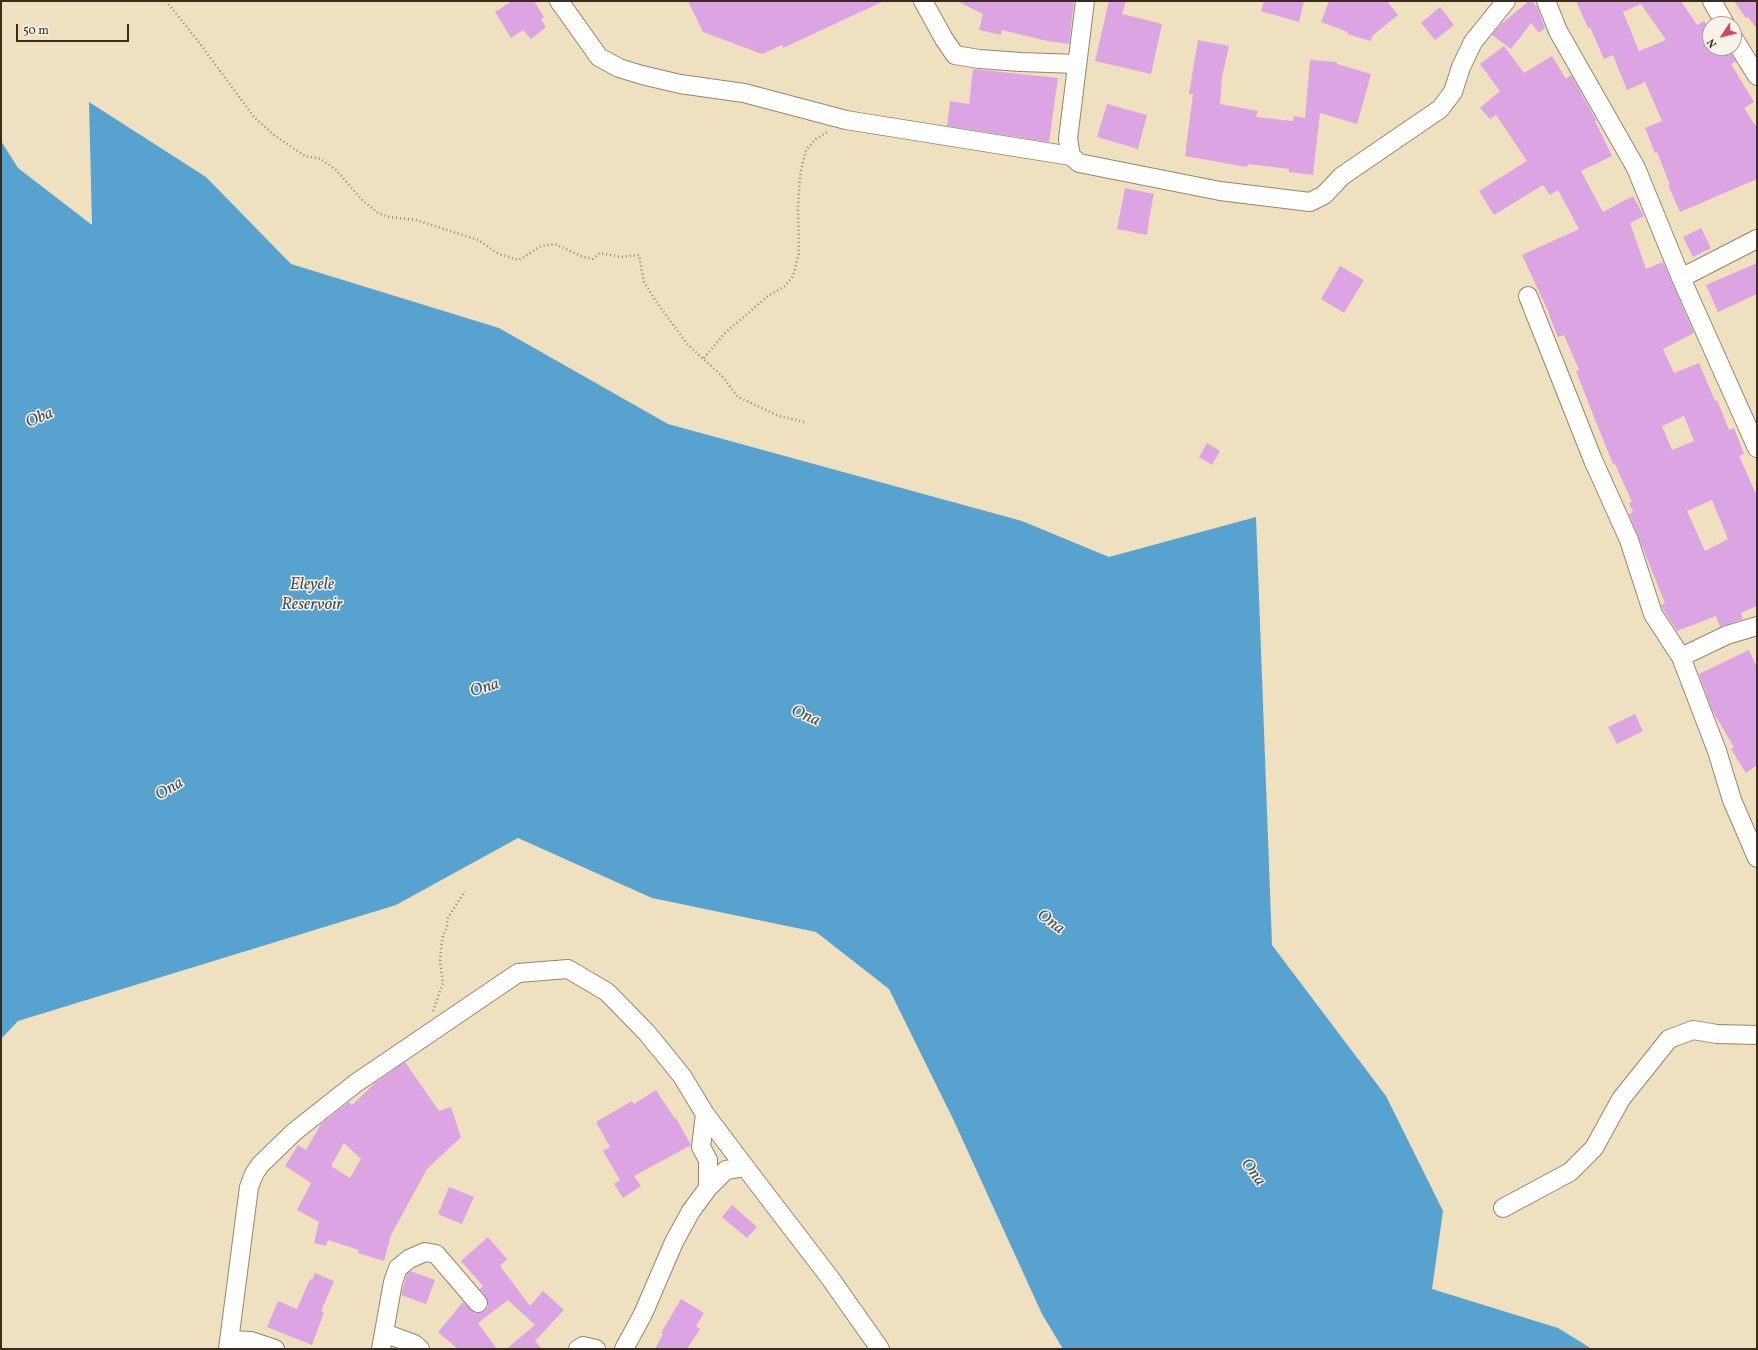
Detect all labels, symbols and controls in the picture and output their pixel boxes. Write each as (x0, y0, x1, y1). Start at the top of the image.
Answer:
scale bar (18, 16, 131, 42)
north arrow (1702, 16, 1742, 56)
text: 50 m (23, 23, 49, 39)
text: N (1704, 35, 1721, 50)
water label: Oba (23, 404, 57, 434)
water label: Eleyele Reservoir (281, 576, 343, 616)
water label: Ona (468, 675, 502, 703)
water label: Ona (787, 702, 823, 732)
water label: Ona (152, 774, 188, 806)
water label: Ona (1032, 906, 1068, 940)
water label: Ona (1235, 1155, 1269, 1191)

